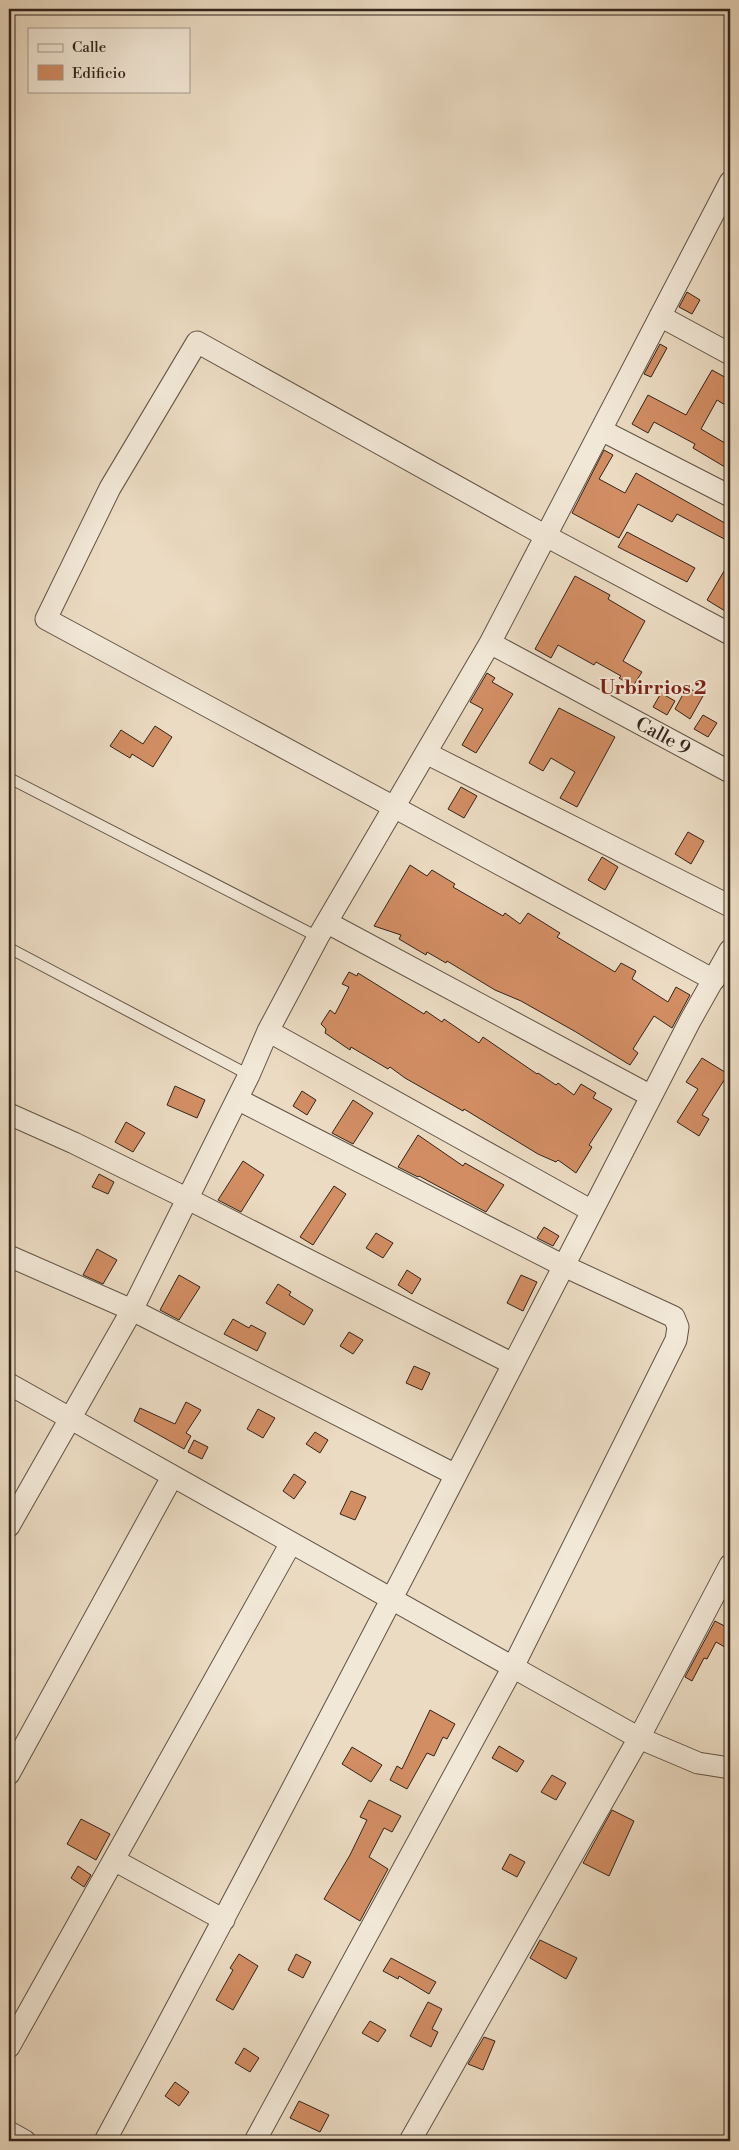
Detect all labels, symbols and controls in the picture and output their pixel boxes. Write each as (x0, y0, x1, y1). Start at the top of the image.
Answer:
legend (28, 28, 190, 92)
text: Calle (72, 38, 106, 57)
text: Edificio (72, 64, 126, 83)
district label: Urbirrios 2 (599, 676, 707, 701)
street label: Calle 9 (631, 712, 695, 760)

